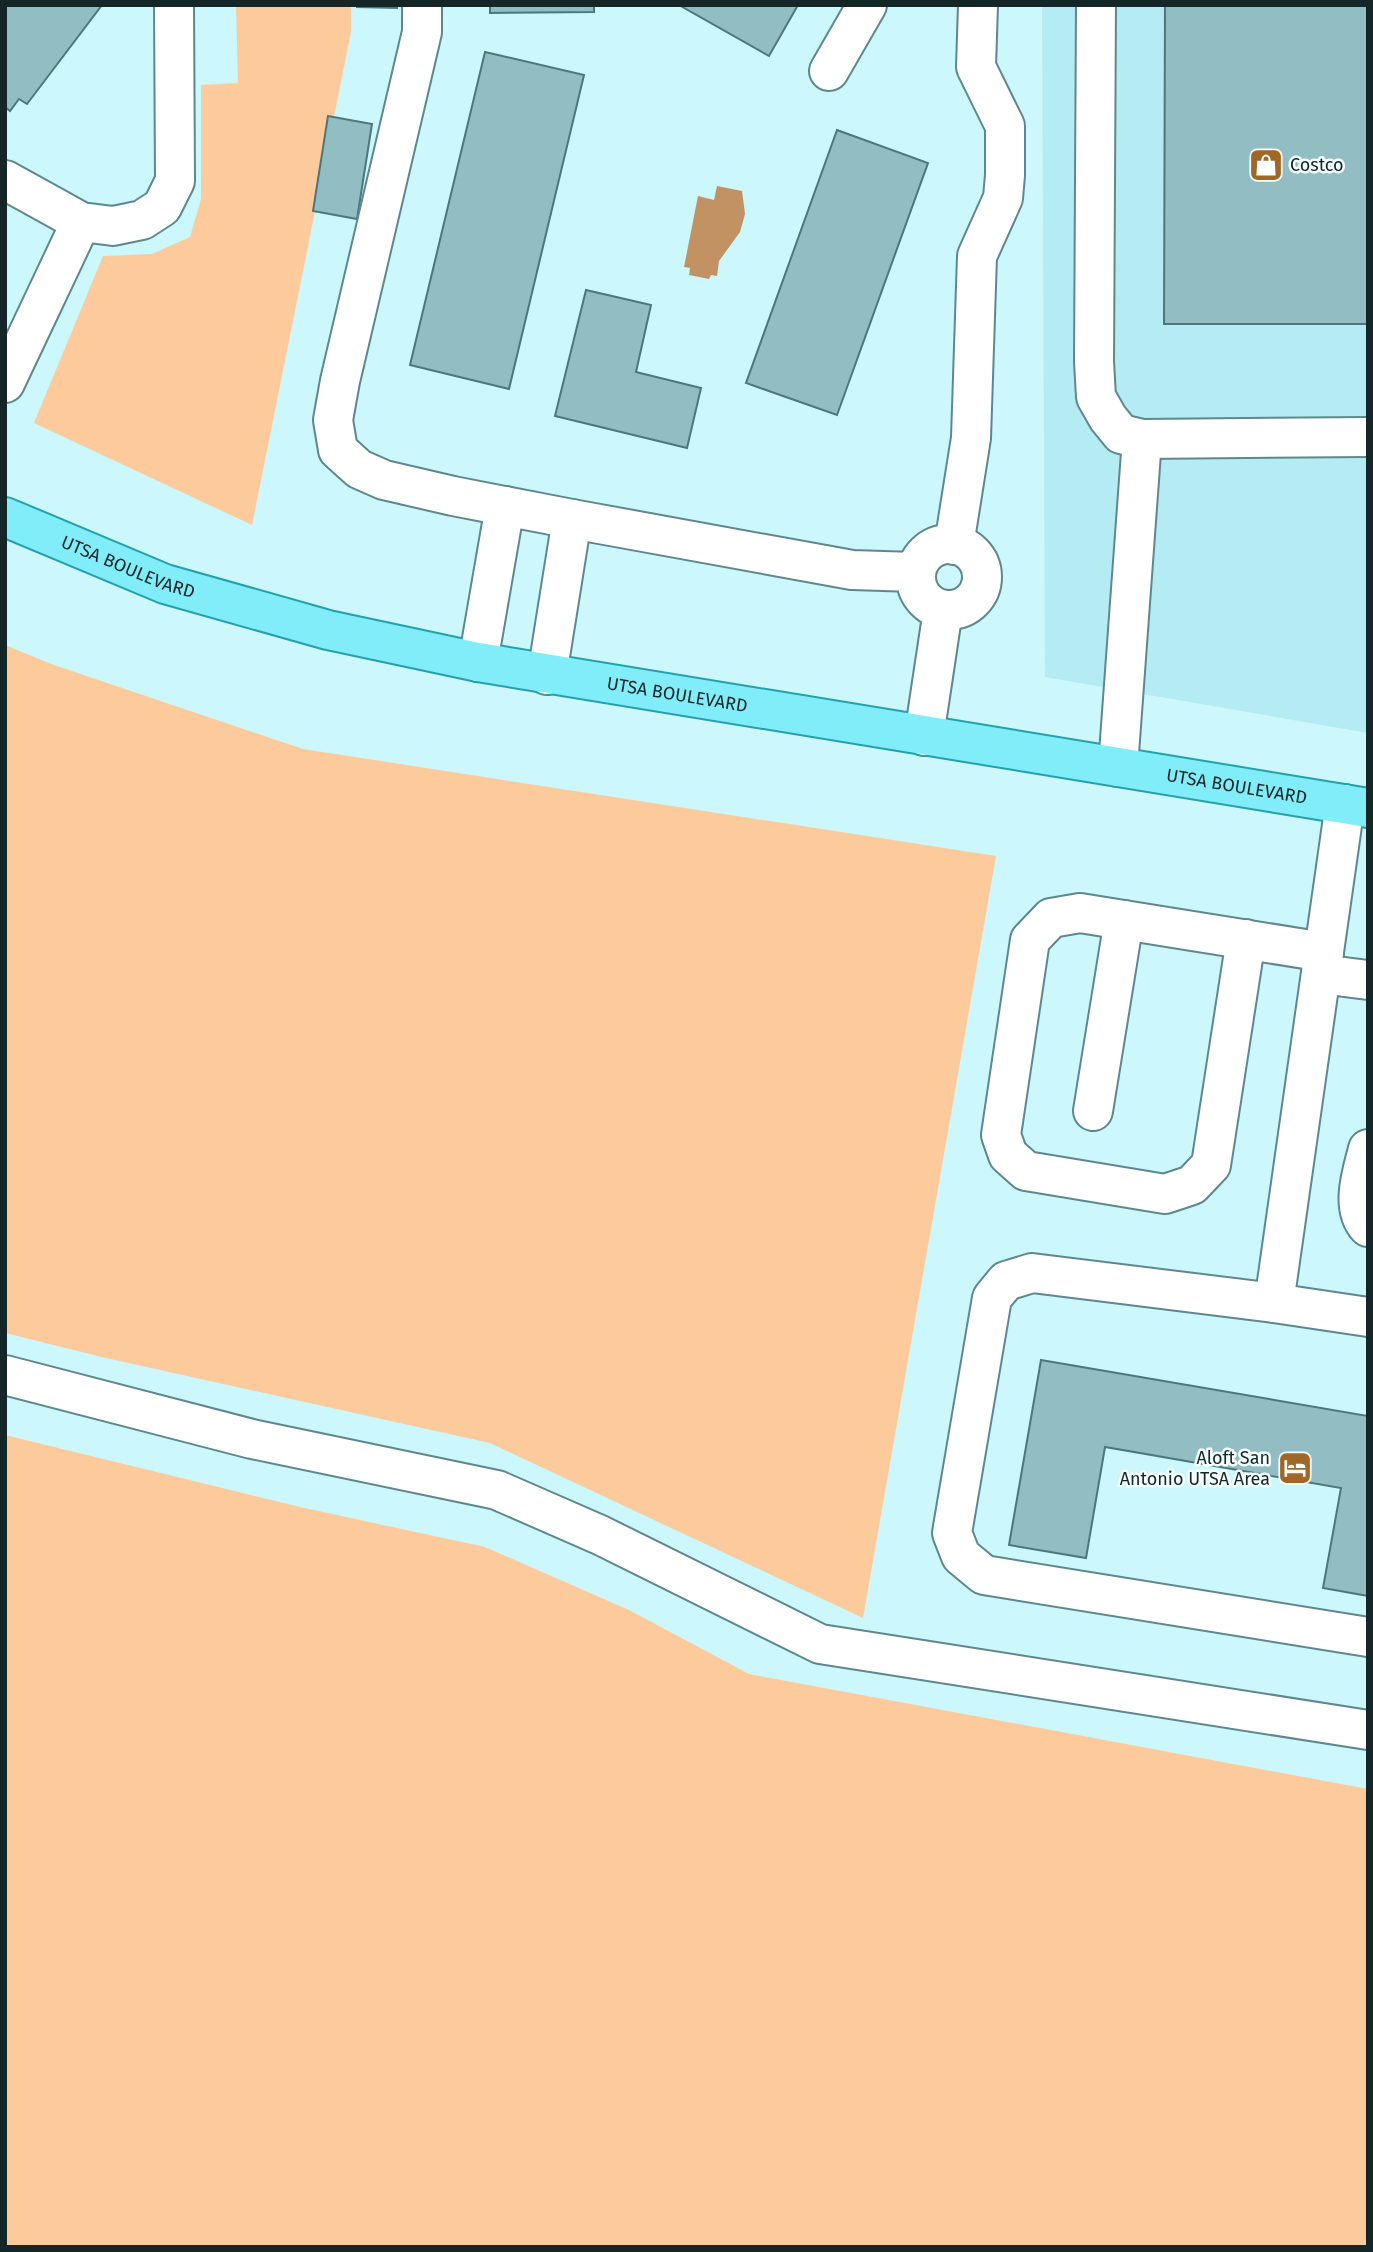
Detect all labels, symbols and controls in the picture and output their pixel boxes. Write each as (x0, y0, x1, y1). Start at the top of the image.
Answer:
shop icon: Costco (1247, 146, 1285, 184)
place label: Costco (1290, 154, 1344, 176)
street label: UTSA BOULEVARD (58, 531, 197, 603)
street label: UTSA BOULEVARD (605, 672, 749, 717)
street label: UTSA BOULEVARD (1165, 764, 1309, 809)
place label: Aloft San Antonio UTSA Area (1120, 1447, 1270, 1490)
hotel icon: Aloft San Antonio UTSA Area (1276, 1449, 1314, 1487)

